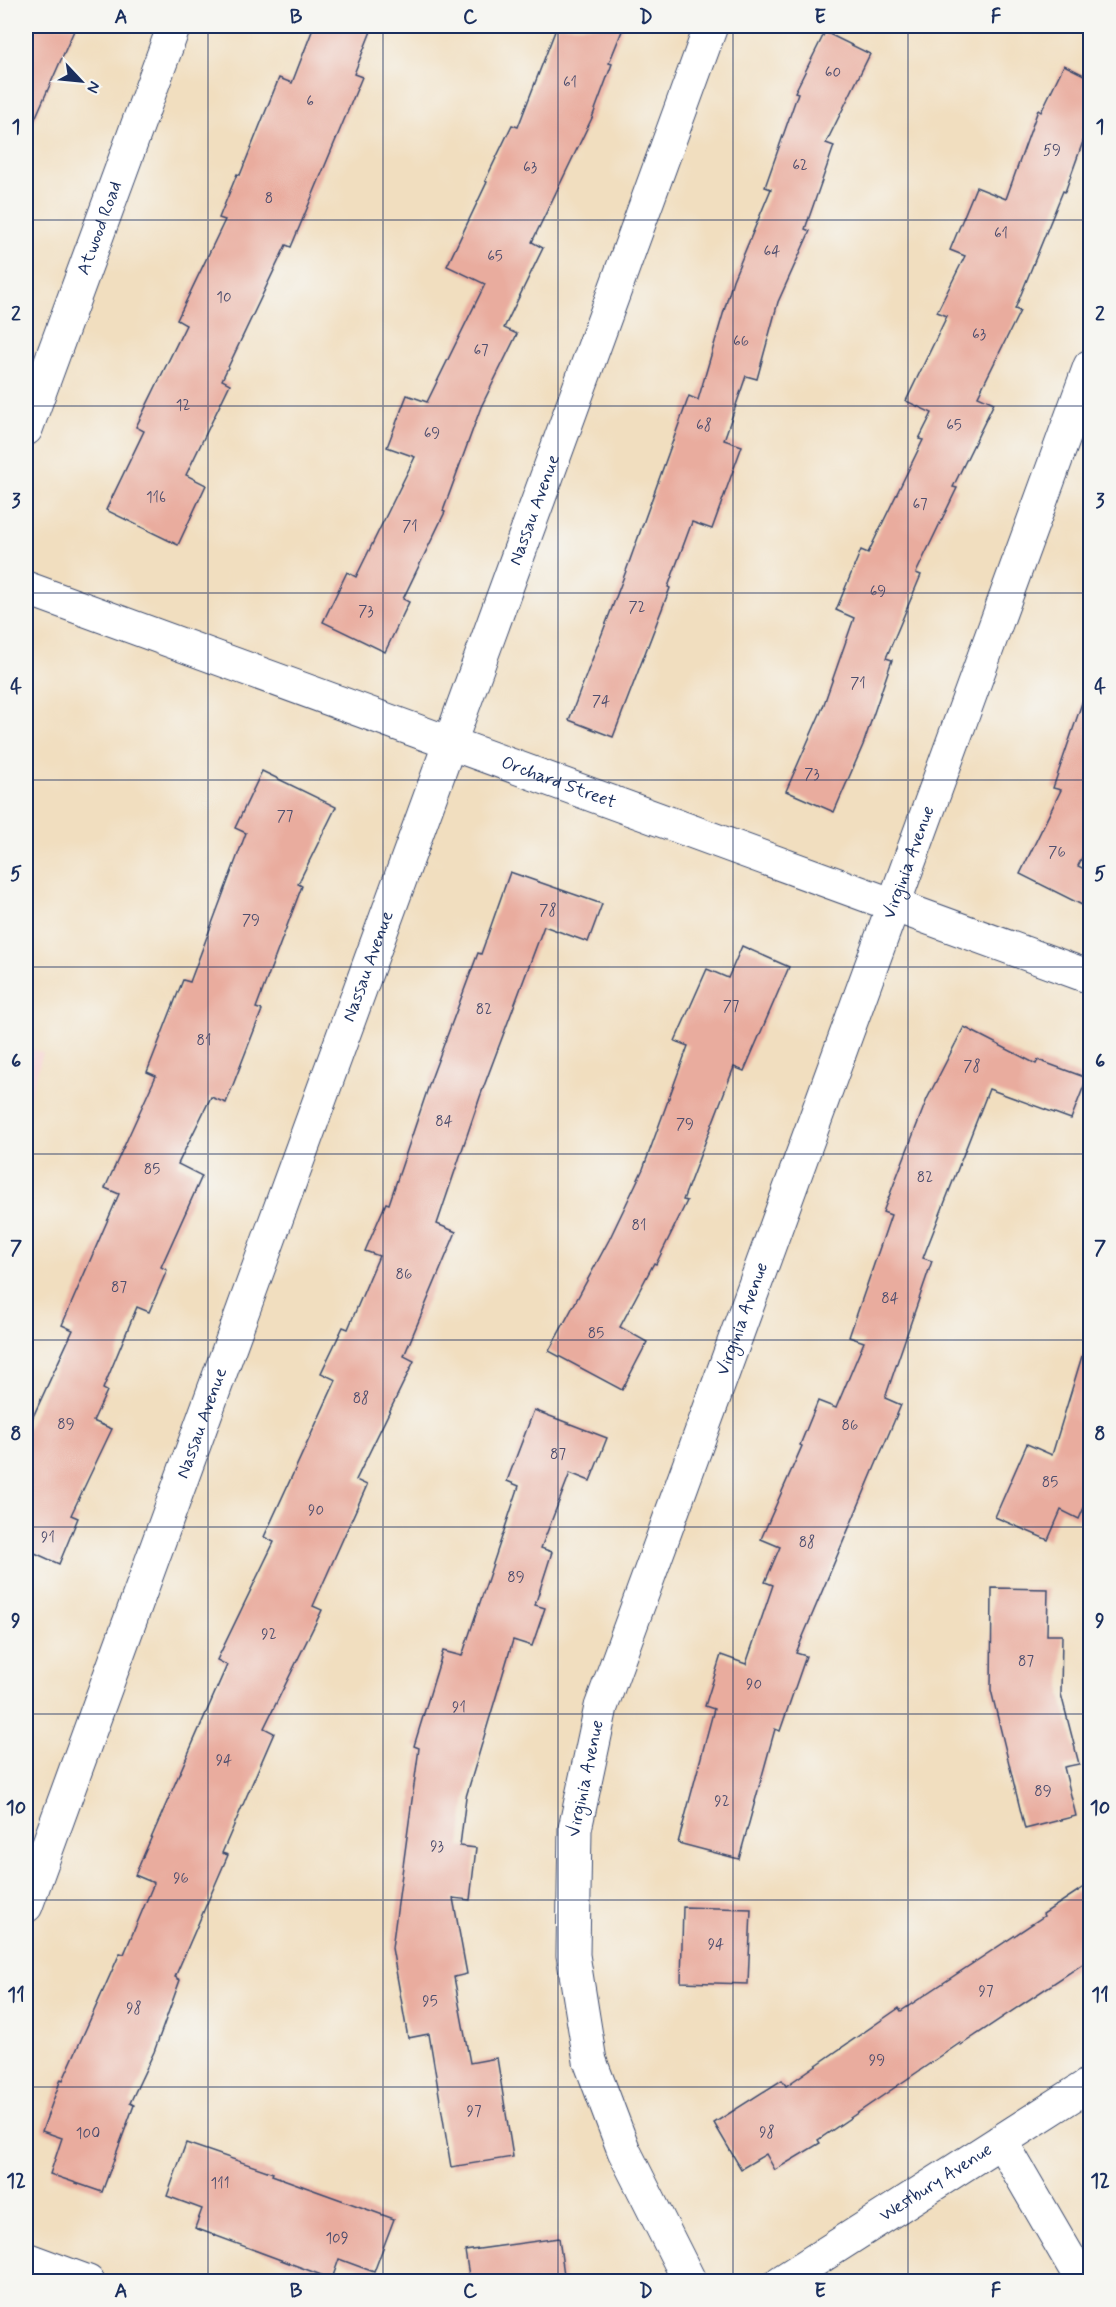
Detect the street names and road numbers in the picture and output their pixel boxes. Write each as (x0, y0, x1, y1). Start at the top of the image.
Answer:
street label: Atwood Road (72, 178, 128, 278)
street label: Nassau Avenue (504, 451, 566, 569)
street label: Orchard Street (498, 751, 619, 815)
street label: Virginia Avenue (877, 803, 941, 922)
street label: Nassau Avenue (337, 907, 400, 1025)
street label: Virginia Avenue (711, 1259, 774, 1379)
street label: Nassau Avenue (171, 1364, 233, 1482)
street label: Virginia Avenue (563, 1718, 610, 1837)
street label: Westbury Avenue (875, 2138, 997, 2228)

